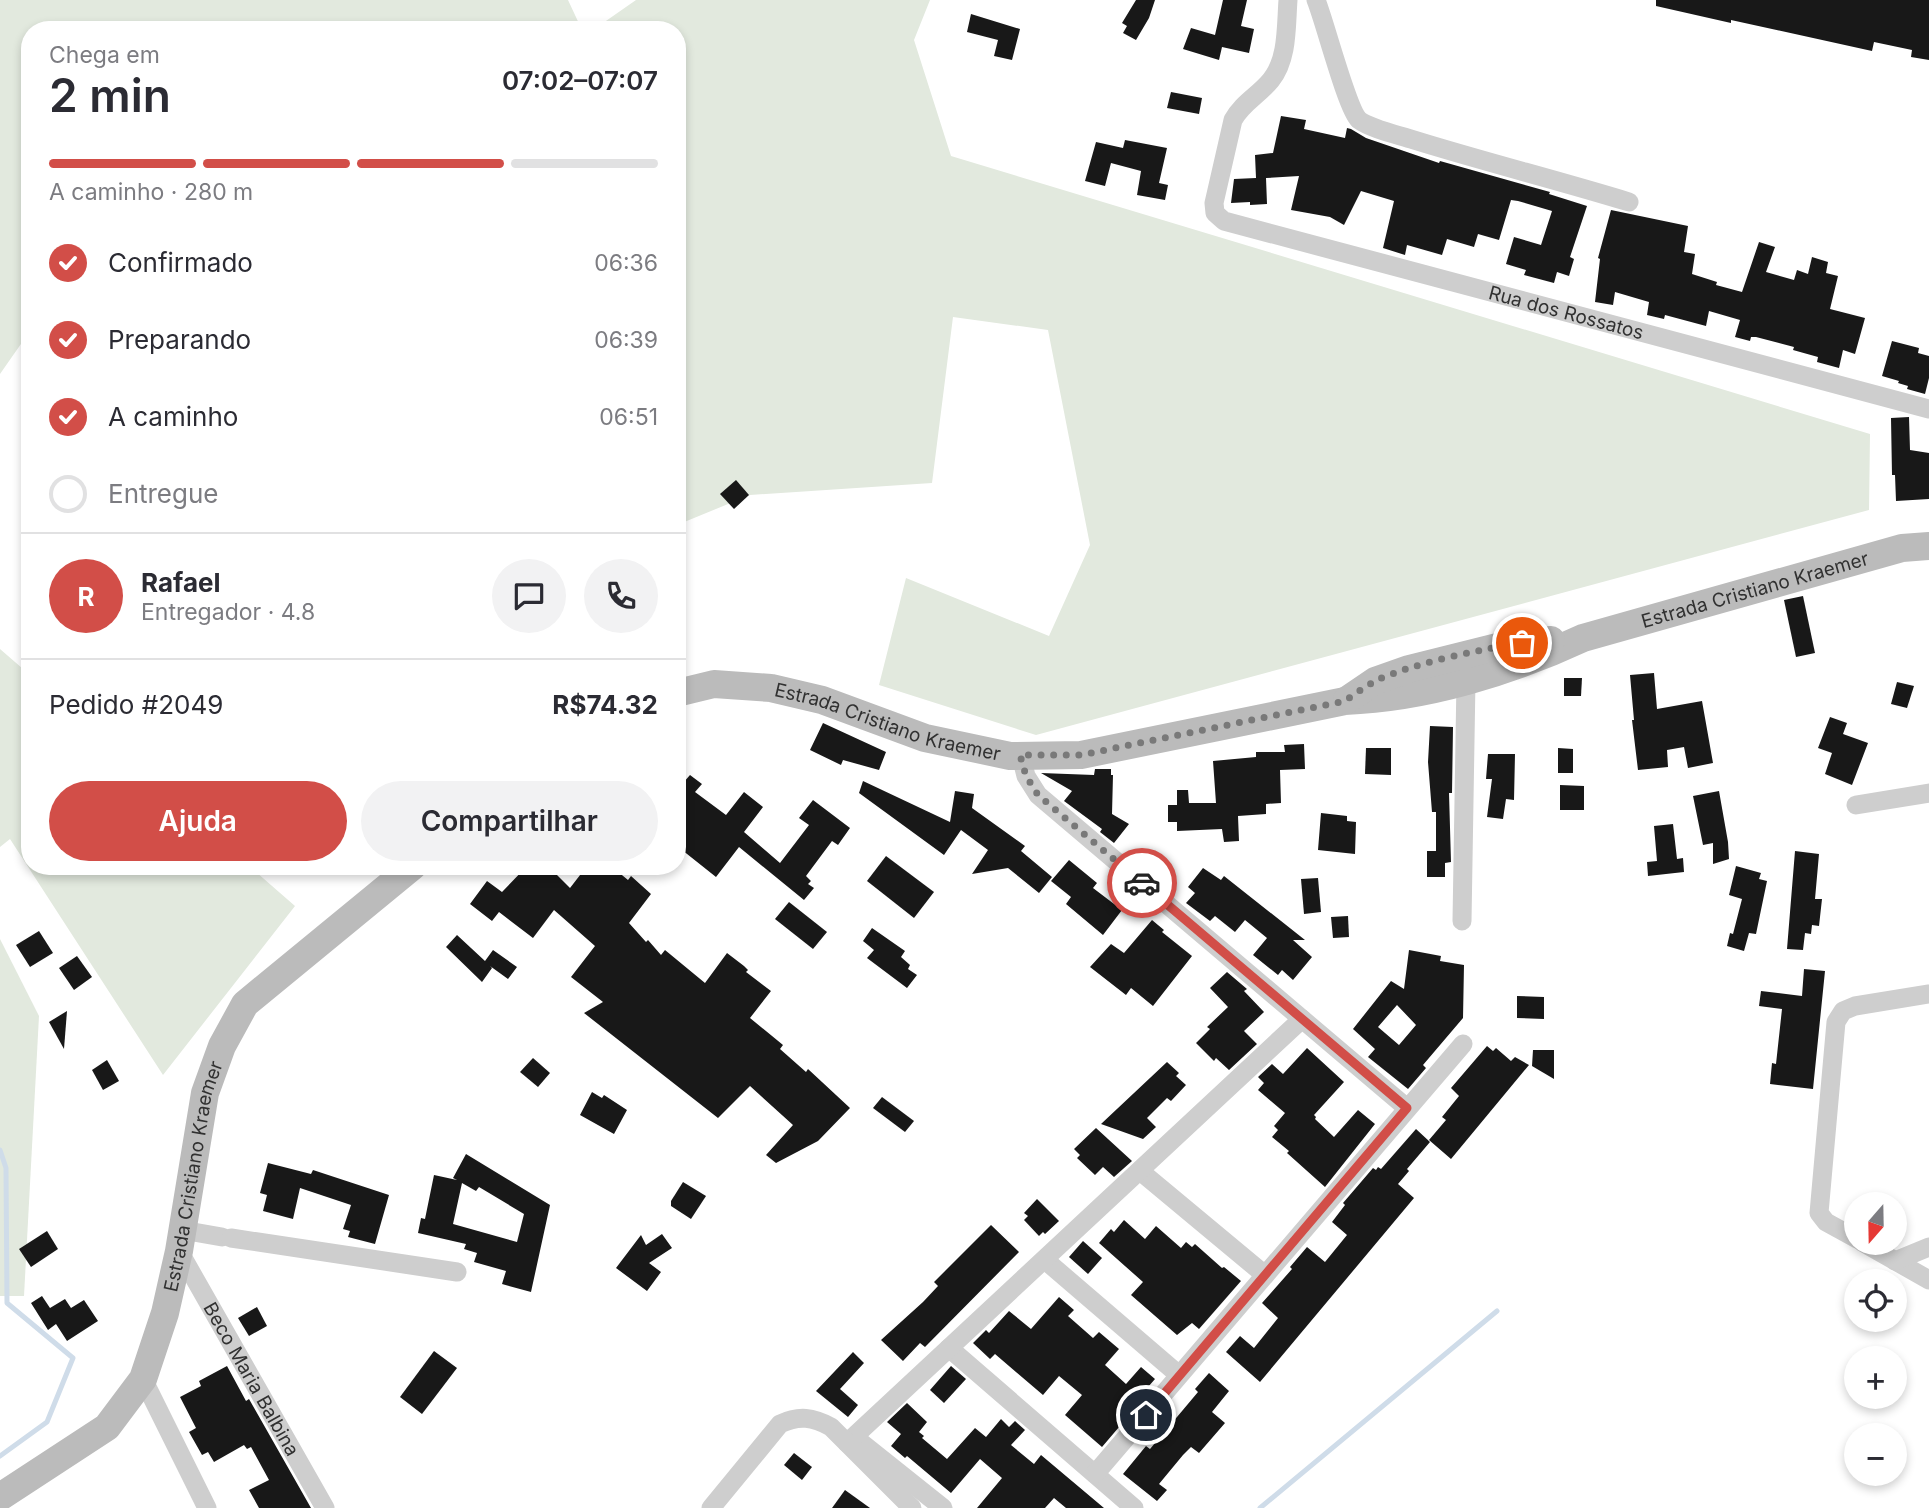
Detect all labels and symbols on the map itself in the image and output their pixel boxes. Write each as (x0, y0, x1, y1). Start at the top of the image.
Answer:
street label: Rua dos Rossatos (1486, 281, 1646, 344)
street label: Estrada Cristiano Kraemer (1639, 547, 1871, 633)
pin (1492, 613, 1552, 673)
street label: Estrada Cristiano Kraemer (772, 678, 1003, 766)
courier (1107, 848, 1177, 918)
street label: Estrada Cristiano Kraemer (159, 1058, 228, 1294)
north arrow (1844, 1192, 1908, 1255)
street label: Beco Maria Balbina (198, 1298, 304, 1460)
pin (1116, 1385, 1176, 1445)

